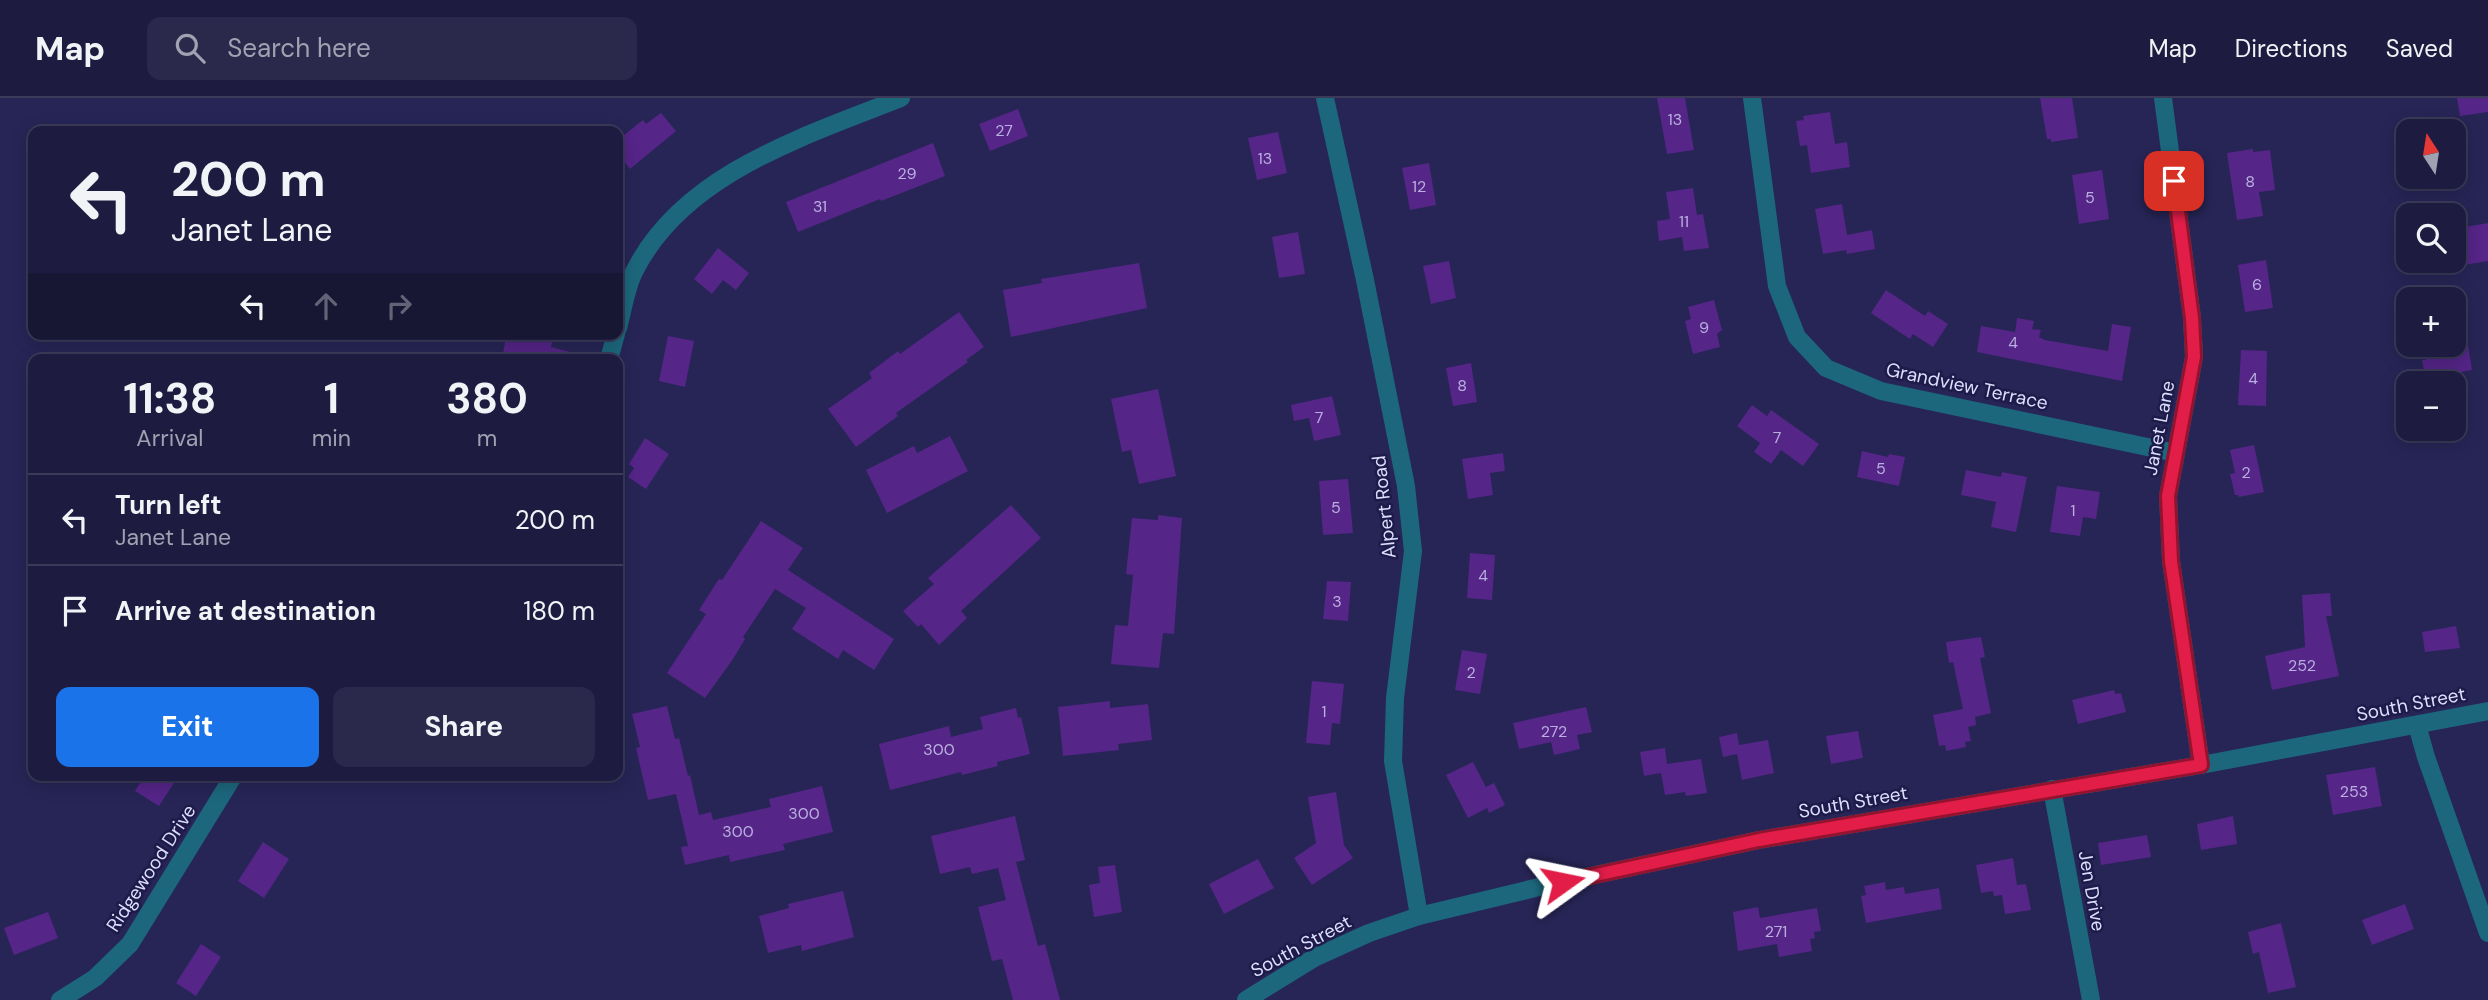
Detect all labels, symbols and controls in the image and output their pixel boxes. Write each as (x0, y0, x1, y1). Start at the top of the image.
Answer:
search box (147, 17, 637, 80)
text: Map (35, 27, 105, 70)
icon: search (171, 29, 209, 67)
text: Search here (227, 31, 371, 65)
text: Map (2149, 33, 2197, 64)
text: Directions (2235, 33, 2348, 64)
text: Saved (2386, 33, 2453, 64)
house number: 13 (1668, 109, 1682, 130)
north arrow (2396, 119, 2466, 189)
map controls (2396, 119, 2466, 441)
house number: 27 (995, 120, 1013, 141)
text: 200 m (171, 147, 326, 211)
house number: 13 (1258, 148, 1272, 169)
pin (2144, 151, 2204, 211)
icon: left (56, 154, 147, 245)
icon: arrive (2155, 162, 2193, 200)
house number: 29 (897, 163, 917, 184)
house number: 8 (2245, 171, 2255, 192)
house number: 12 (1412, 176, 1426, 197)
house number: 5 (2085, 187, 2095, 208)
house number: 31 (813, 196, 827, 217)
button: search (2396, 203, 2466, 273)
text: Janet Lane (171, 209, 332, 251)
house number: 11 (1679, 211, 1689, 232)
house number: 6 (2252, 274, 2262, 295)
icon: left (234, 287, 272, 325)
icon: ahead (307, 287, 345, 325)
icon: right (380, 287, 418, 325)
button: + (2396, 287, 2466, 357)
house number: 9 (1699, 317, 1709, 338)
house number: 4 (2008, 332, 2018, 353)
street label: Grandview Terrace (1884, 357, 2050, 415)
house number: 4 (2248, 368, 2258, 389)
text: 11:38 (123, 371, 216, 426)
text: 1 (324, 371, 339, 426)
text: 380 (446, 371, 528, 426)
button: − (2396, 371, 2466, 441)
house number: 8 (1457, 375, 1467, 396)
street label: Janet Lane (2138, 379, 2180, 477)
house number: 7 (1315, 407, 1323, 428)
text: Arrival (136, 423, 203, 453)
text: min (312, 423, 351, 453)
text: m (477, 423, 497, 453)
house number: 7 (1773, 427, 1781, 448)
street label: Alpert Road (1366, 454, 1402, 560)
house number: 5 (1876, 458, 1886, 479)
house number: 2 (2241, 462, 2251, 483)
text: Turn left (115, 488, 222, 522)
house number: 5 (1331, 497, 1341, 518)
house number: 1 (2071, 500, 2076, 521)
icon: left (56, 501, 94, 539)
text: 200 m (515, 503, 595, 537)
text: Janet Lane (115, 522, 231, 552)
house number: 4 (1478, 565, 1488, 586)
house number: 3 (1332, 591, 1342, 612)
icon: arrive (56, 592, 94, 630)
text: Arrive at destination (115, 594, 376, 628)
text: 180 m (523, 594, 595, 628)
house number: 252 (2288, 655, 2316, 676)
house number: 2 (1466, 662, 1476, 683)
street label: South Street (2354, 681, 2468, 727)
button: Exit (56, 687, 319, 767)
button: Share (333, 687, 595, 767)
house number: 1 (1322, 701, 1327, 722)
house number: 272 (1541, 721, 1567, 742)
house number: 300 (923, 739, 955, 760)
street label: South Street (1796, 780, 1910, 824)
house number: 253 (2340, 781, 2368, 802)
street label: Ridgewood Drive (100, 800, 202, 936)
house number: 300 (788, 803, 820, 824)
house number: 300 (722, 821, 754, 842)
position arrow (1526, 845, 1600, 919)
street label: Jen Drive (2073, 849, 2111, 933)
street label: South Street (1246, 909, 1356, 983)
house number: 271 (1765, 921, 1787, 942)

